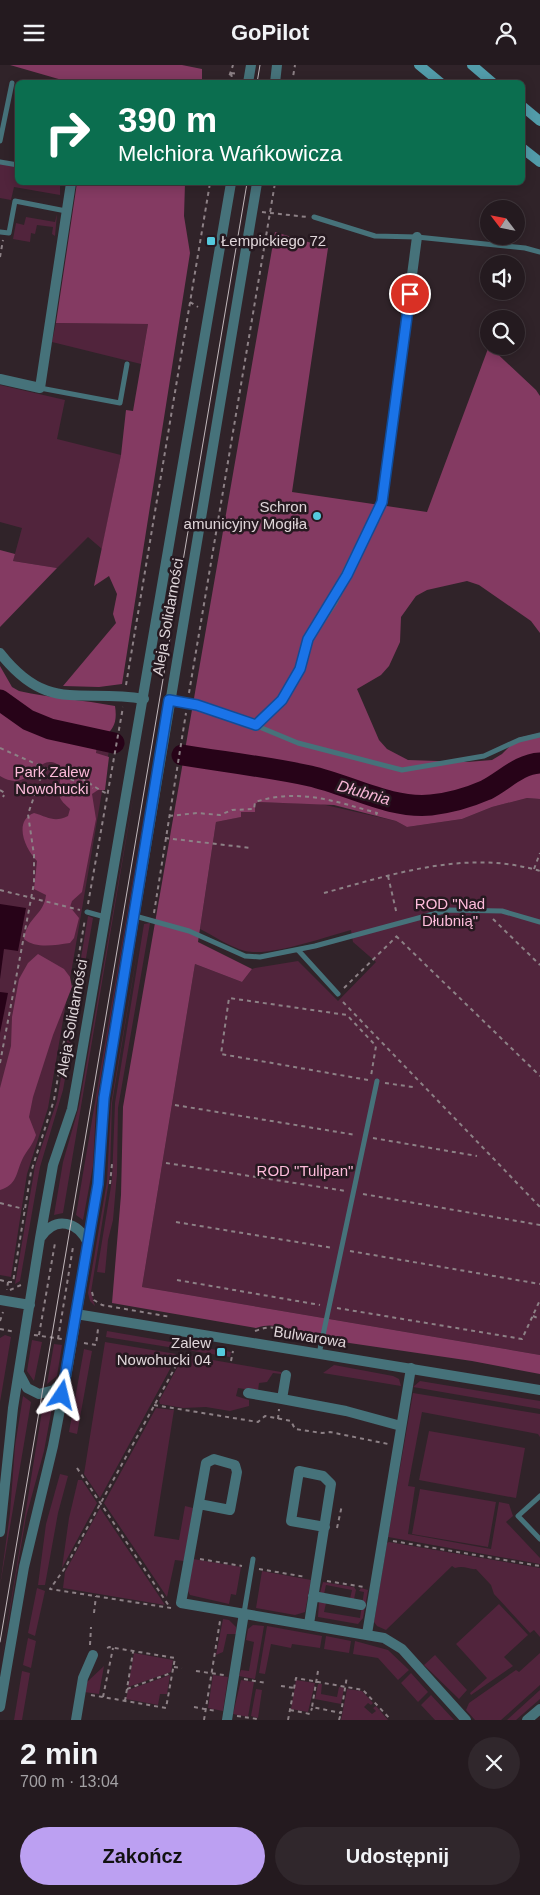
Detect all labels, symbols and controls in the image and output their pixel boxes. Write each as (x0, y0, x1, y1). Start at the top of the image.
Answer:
icon: menu (20, 19, 48, 47)
icon: person (492, 19, 520, 47)
text: GoPilot (231, 20, 309, 45)
icon: right (35, 100, 100, 165)
text: 390 m (118, 100, 217, 139)
text: Melchiora Wańkowicza (118, 141, 342, 166)
north arrow (480, 200, 525, 245)
map controls (480, 200, 525, 355)
place label: Łempickiego 72 (221, 232, 326, 249)
marker: Łempickiego 72 (205, 235, 217, 247)
button: sound (480, 255, 525, 300)
pin (389, 273, 431, 315)
icon: arrive (396, 280, 424, 308)
button: search (480, 310, 525, 355)
place label: Schron amunicyjny Mogiła (184, 498, 308, 532)
marker: Schron amunicyjny Mogiła (311, 510, 323, 522)
street label: Aleja Solidarności (149, 557, 186, 677)
park label: Park Zalew Nowohucki (14, 763, 90, 797)
water label: Dłubnia (335, 777, 392, 808)
park label: ROD "Nad Dłubnią" (415, 895, 485, 929)
street label: Aleja Solidarności (53, 958, 90, 1078)
park label: ROD "Tulipan" (257, 1162, 353, 1179)
street label: Bulwarowa (273, 1322, 348, 1351)
place label: Zalew Nowohucki 04 (117, 1334, 211, 1368)
marker: Zalew Nowohucki 04 (215, 1346, 227, 1358)
position arrow (35, 1368, 87, 1420)
text: 2 min (20, 1737, 98, 1770)
button: close (468, 1737, 520, 1789)
text: 700 m · 13:04 (20, 1773, 119, 1790)
button: Zakończ (20, 1827, 265, 1885)
button: Udostępnij (275, 1827, 520, 1885)

